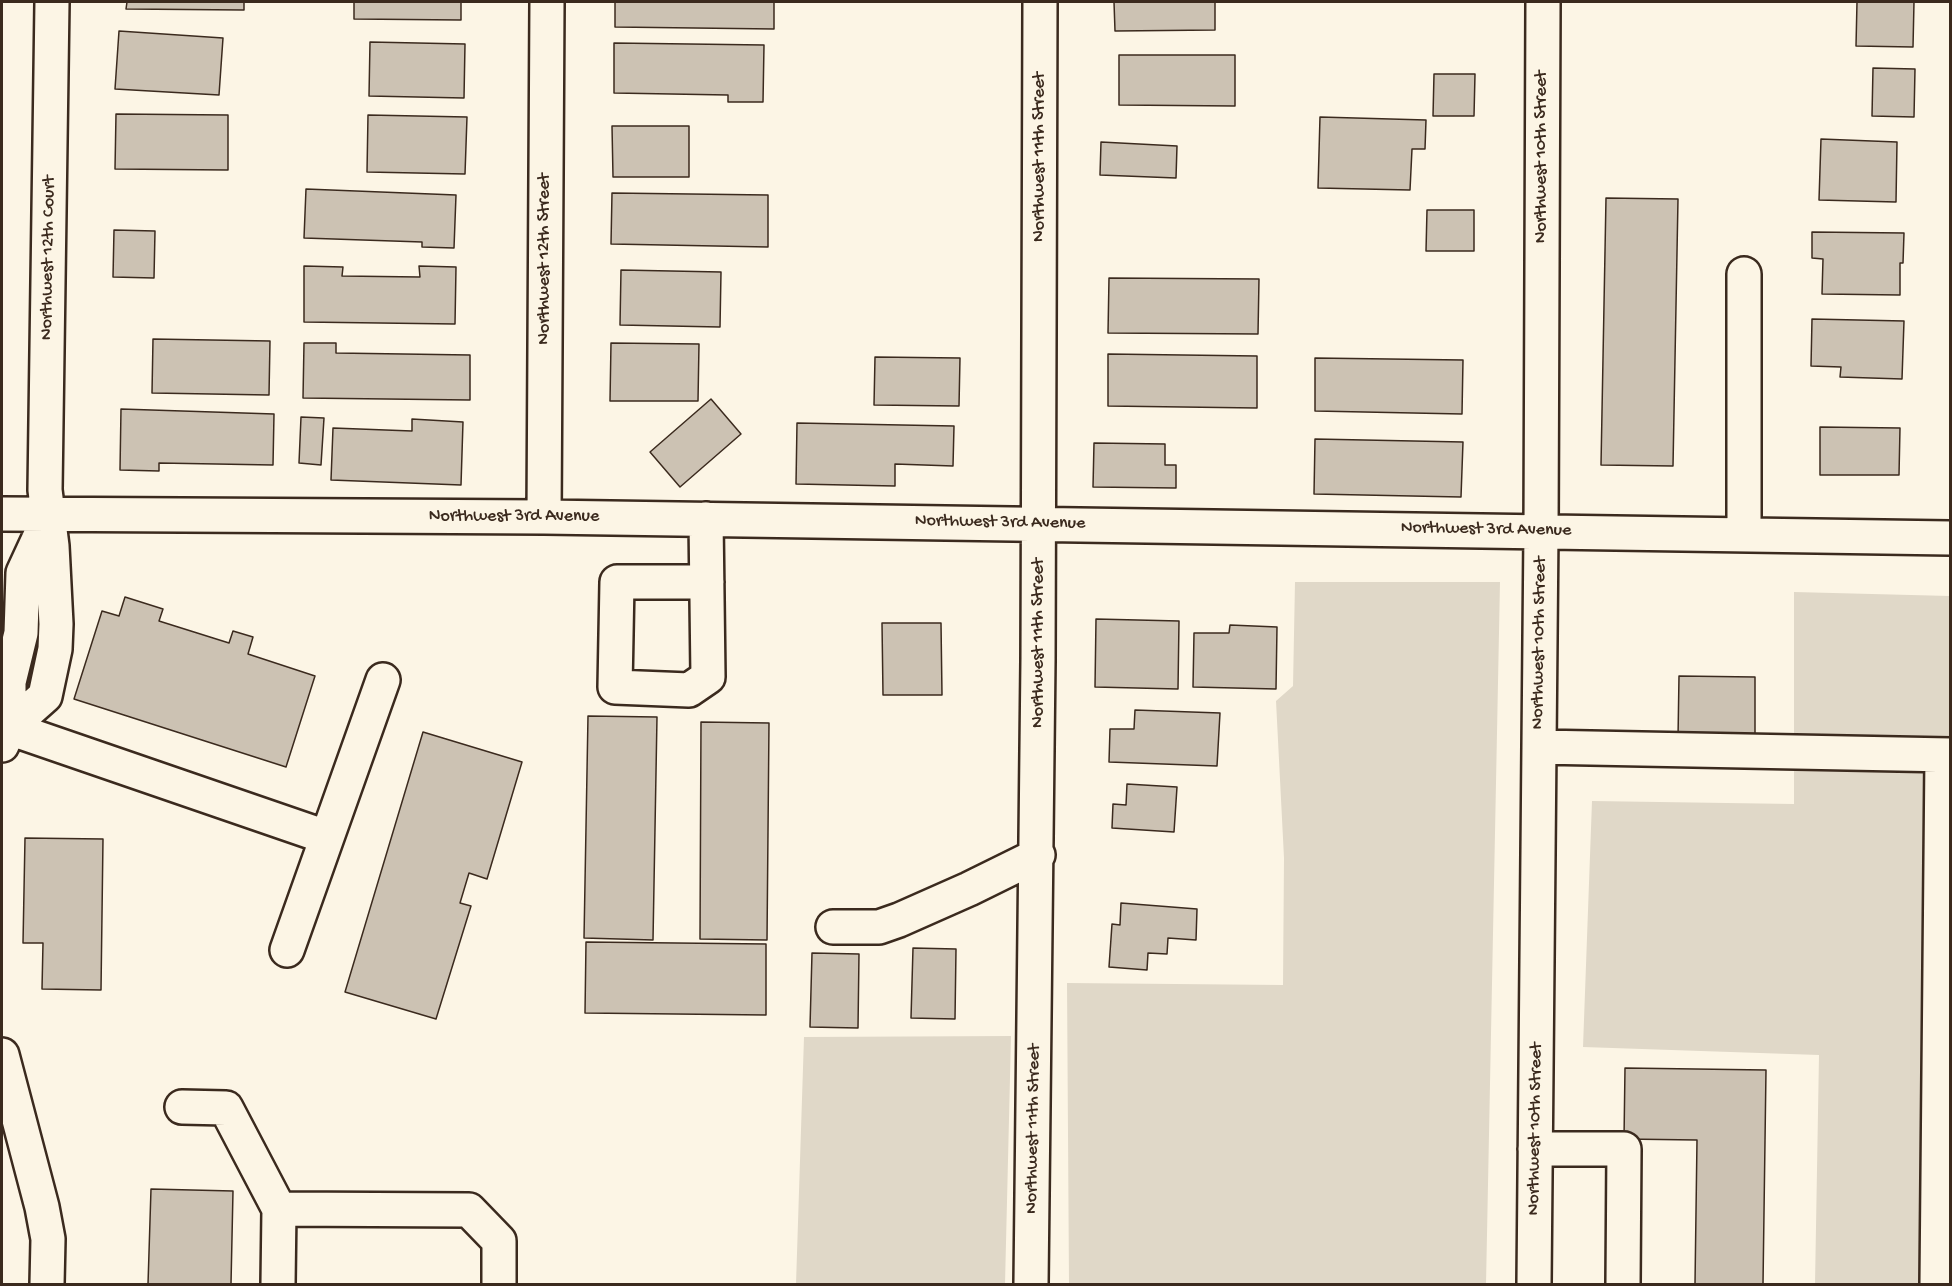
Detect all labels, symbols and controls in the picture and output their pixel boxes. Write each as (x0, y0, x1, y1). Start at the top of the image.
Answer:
street label: Northwest 10th Street (1531, 71, 1553, 243)
street label: Northwest 11th Street (1029, 72, 1051, 242)
street label: Northwest 12th Street (534, 173, 556, 345)
street label: Northwest 12th Court (37, 176, 61, 340)
street label: Northwest 3rd Avenue (429, 506, 599, 528)
street label: Northwest 3rd Avenue (915, 511, 1085, 535)
street label: Northwest 3rd Avenue (1401, 518, 1571, 542)
street label: Northwest 10th Street (1528, 556, 1552, 730)
street label: Northwest 11th Street (1028, 558, 1050, 728)
street label: Northwest 10th Street (1524, 1042, 1548, 1216)
street label: Northwest 11th Street (1022, 1044, 1046, 1214)

